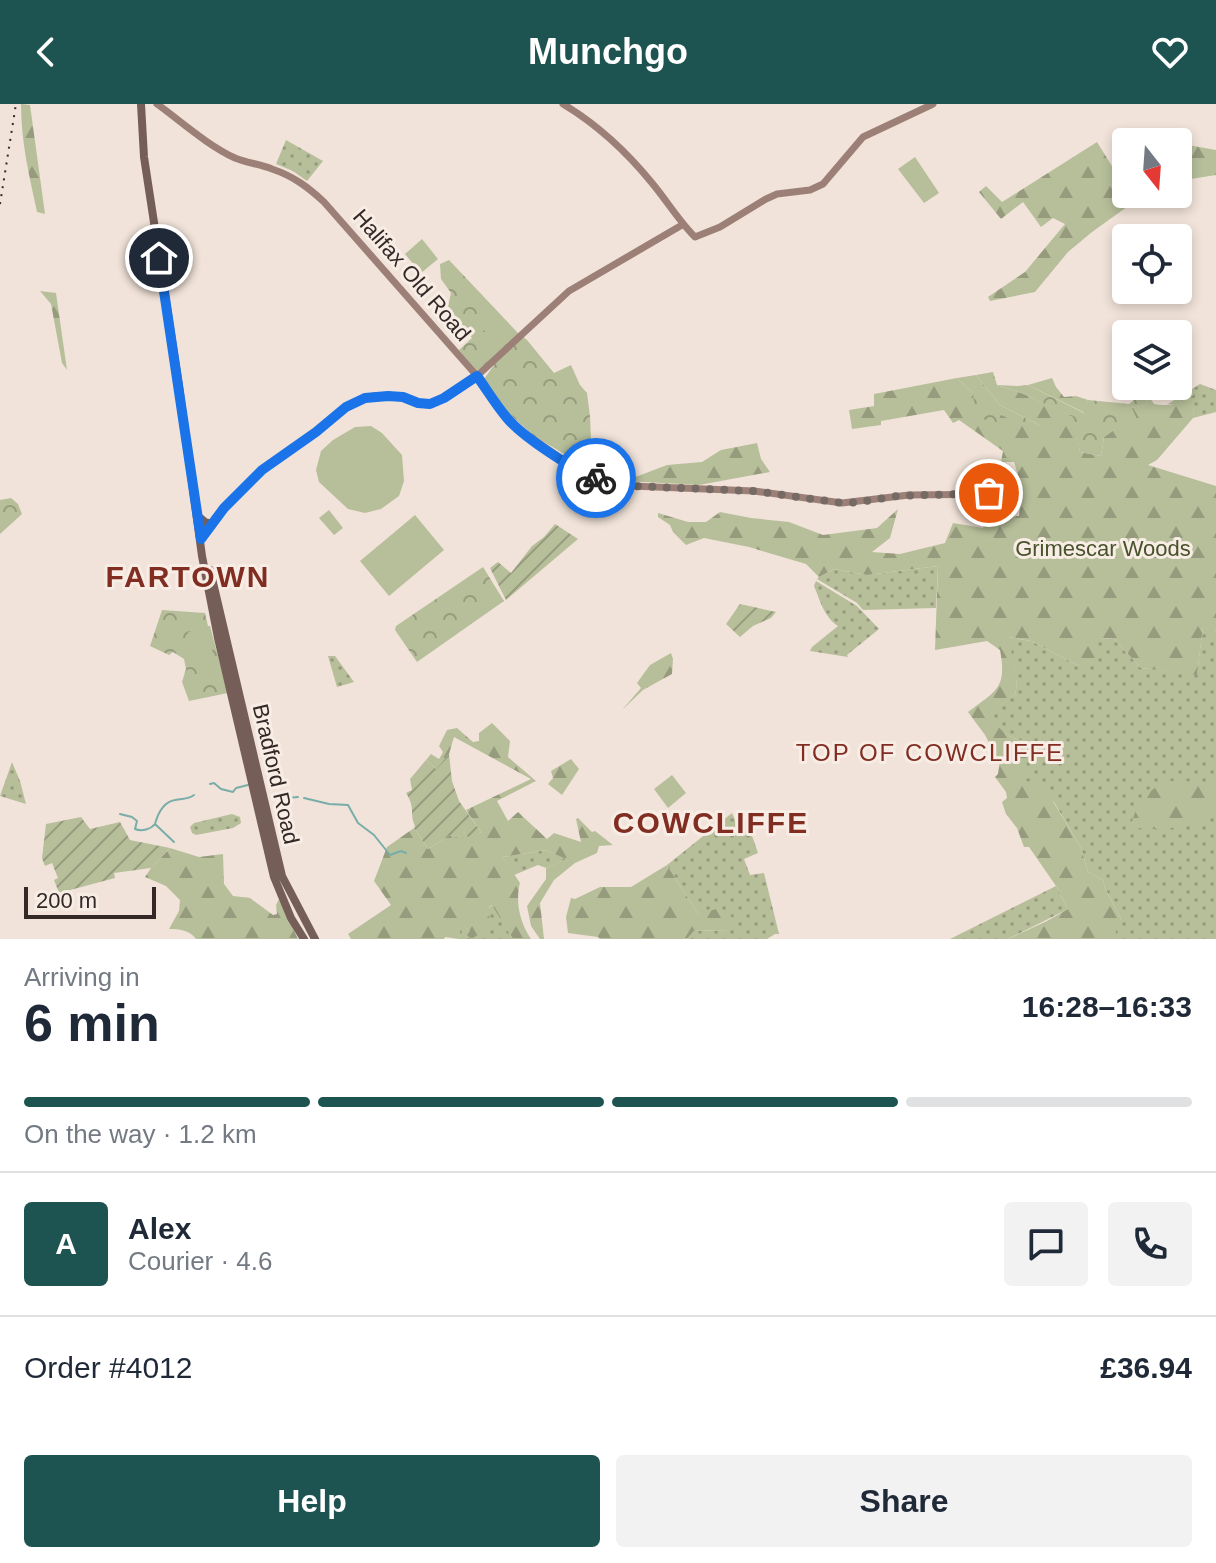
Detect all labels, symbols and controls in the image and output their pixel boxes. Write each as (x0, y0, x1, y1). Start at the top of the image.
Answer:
icon: back (24, 30, 68, 74)
icon: heart (1148, 30, 1192, 74)
text: Munchgo (528, 31, 688, 72)
north arrow (1112, 128, 1192, 208)
map controls (1112, 128, 1192, 400)
street label: Halifax Old Road (348, 204, 476, 346)
pin (125, 224, 193, 292)
button: locate (1112, 224, 1192, 304)
icon: home (137, 236, 181, 280)
button: layers (1112, 320, 1192, 400)
courier (556, 438, 636, 518)
icon: bike (574, 456, 618, 500)
pin (955, 459, 1023, 527)
icon: bag (967, 471, 1011, 515)
park label: Grimescar Woods (1015, 536, 1191, 561)
district label: FARTOWN (105, 560, 271, 593)
street label: Bradford Road (248, 701, 304, 847)
district label: TOP OF COWCLIFFE (796, 739, 1064, 766)
district label: COWCLIFFE (613, 806, 809, 839)
scale bar (24, 883, 156, 919)
text: 200 m (36, 888, 97, 913)
text: Arriving in (24, 962, 140, 992)
text: 16:28–16:33 (1022, 990, 1192, 1023)
text: 6 min (24, 994, 160, 1052)
text: On the way · 1.2 km (24, 1119, 257, 1149)
button: chat (1004, 1202, 1088, 1286)
button: phone (1108, 1202, 1192, 1286)
text: Alex (128, 1212, 191, 1245)
text: A (55, 1227, 77, 1260)
text: Courier · 4.6 (128, 1246, 273, 1276)
text: Order #4012 (24, 1351, 192, 1384)
text: £36.94 (1100, 1351, 1192, 1384)
button: Help (24, 1455, 600, 1547)
button: Share (616, 1455, 1192, 1547)

